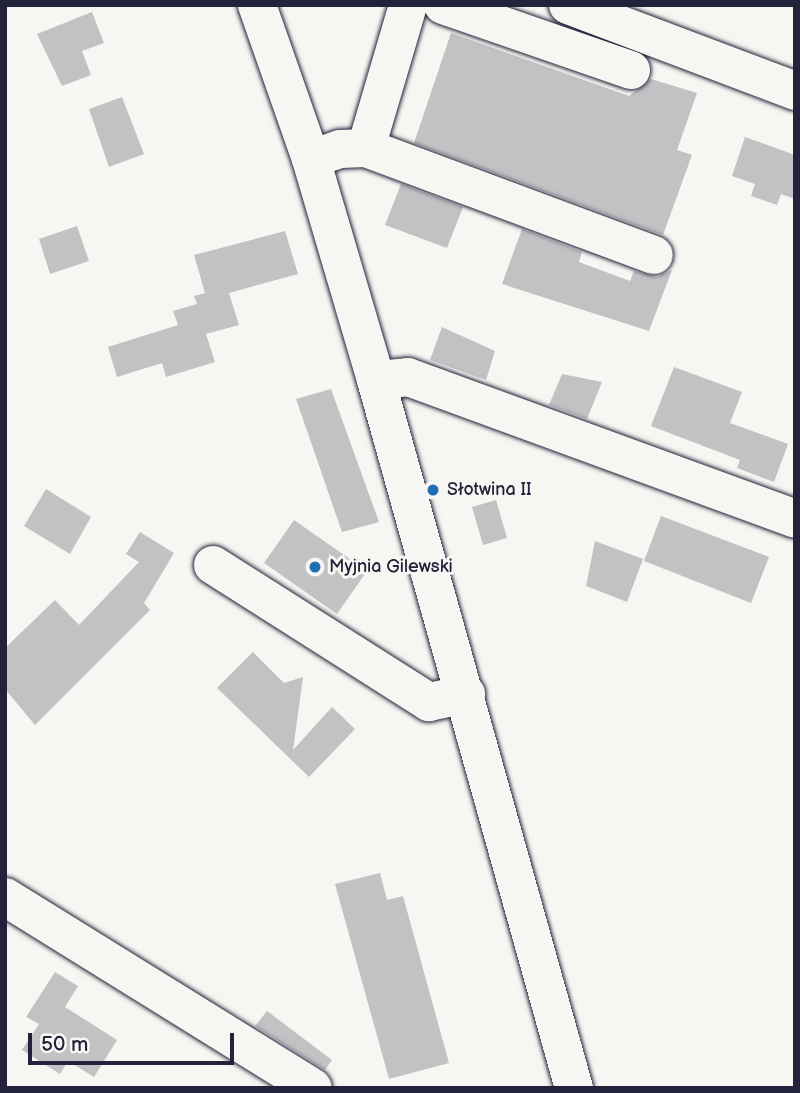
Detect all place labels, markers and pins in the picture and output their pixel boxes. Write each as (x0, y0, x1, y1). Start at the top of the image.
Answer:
place label: Słotwina II (447, 479, 532, 501)
marker: Słotwina II (425, 482, 441, 498)
place label: Myjnia Gilewski (329, 556, 453, 578)
marker: Myjnia Gilewski (307, 559, 323, 575)

